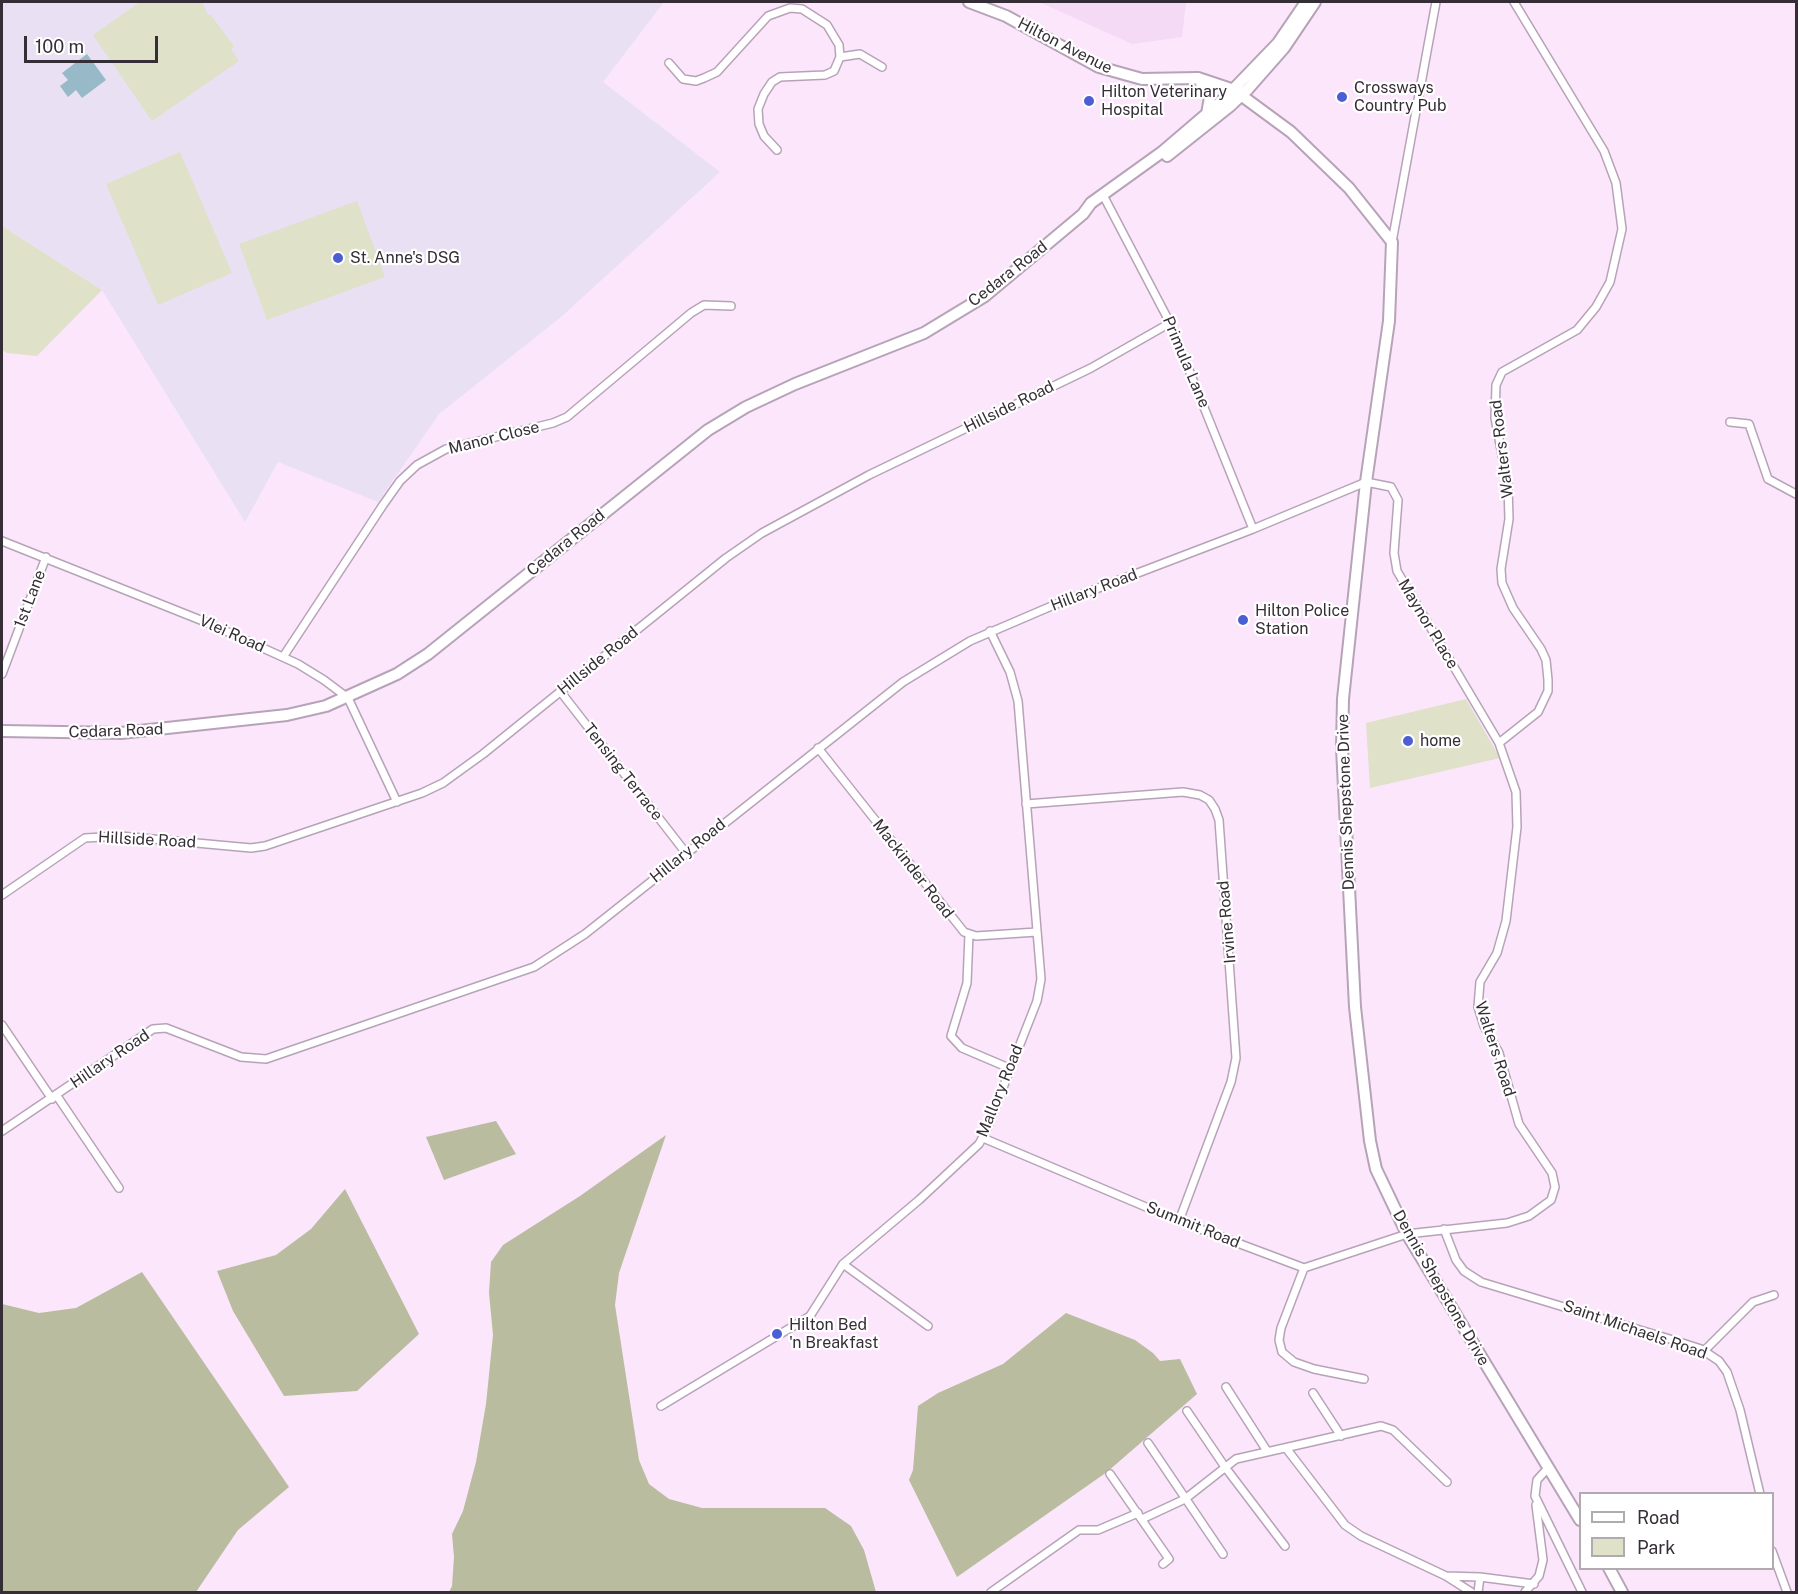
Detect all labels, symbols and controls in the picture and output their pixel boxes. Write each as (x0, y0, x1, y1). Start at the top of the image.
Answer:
street label: Hilton Avenue (1014, 14, 1116, 78)
scale bar (27, 24, 160, 62)
text: 100 m (35, 36, 84, 57)
place label: Crossways Country Pub (1354, 78, 1447, 116)
place label: Hilton Veterinary Hospital (1101, 82, 1227, 120)
marker: Crossways Country Pub (1335, 90, 1349, 104)
marker: Hilton Veterinary Hospital (1082, 94, 1096, 108)
street label: Cedara Road (965, 237, 1051, 311)
place label: St. Anne's DSG (350, 248, 460, 268)
marker: St. Anne's DSG (331, 251, 345, 265)
street label: Primula Lane (1158, 313, 1214, 411)
street label: Hillside Road (961, 377, 1057, 437)
street label: Walters Road (1486, 399, 1518, 499)
street label: Manor Close (447, 417, 541, 459)
street label: Cedara Road (523, 506, 609, 580)
street label: Hillary Road (1048, 565, 1140, 615)
street label: 1st Lane (10, 567, 50, 631)
street label: Maynor Place (1394, 576, 1462, 672)
place label: Hilton Police Station (1255, 601, 1349, 639)
street label: Vlei Road (196, 611, 268, 657)
marker: Hilton Police Station (1236, 613, 1250, 627)
street label: Hillside Road (554, 623, 642, 699)
street label: Dennis Shepstone Drive (1333, 713, 1359, 891)
street label: Cedara Road (68, 720, 164, 742)
street label: Tensing Terrace (579, 720, 667, 824)
place label: home (1420, 731, 1461, 751)
marker: home (1401, 734, 1415, 748)
street label: Hillary Road (646, 815, 730, 887)
street label: Mackinder Road (868, 816, 958, 922)
street label: Hillside Road (98, 828, 196, 852)
street label: Irvine Road (1214, 880, 1240, 964)
street label: Walters Road (1471, 999, 1519, 1099)
street label: Hillary Road (67, 1025, 153, 1093)
street label: Mallory Road (973, 1042, 1027, 1140)
street label: Summit Road (1143, 1197, 1243, 1253)
street label: Dennis Shepstone Drive (1389, 1207, 1493, 1369)
street label: Saint Michaels Road (1561, 1296, 1709, 1364)
place label: Hilton Bed 'n Breakfast (789, 1315, 879, 1353)
marker: Hilton Bed 'n Breakfast (770, 1327, 784, 1341)
legend (1579, 1492, 1774, 1570)
text: Road (1637, 1507, 1680, 1528)
text: Park (1637, 1537, 1675, 1558)

